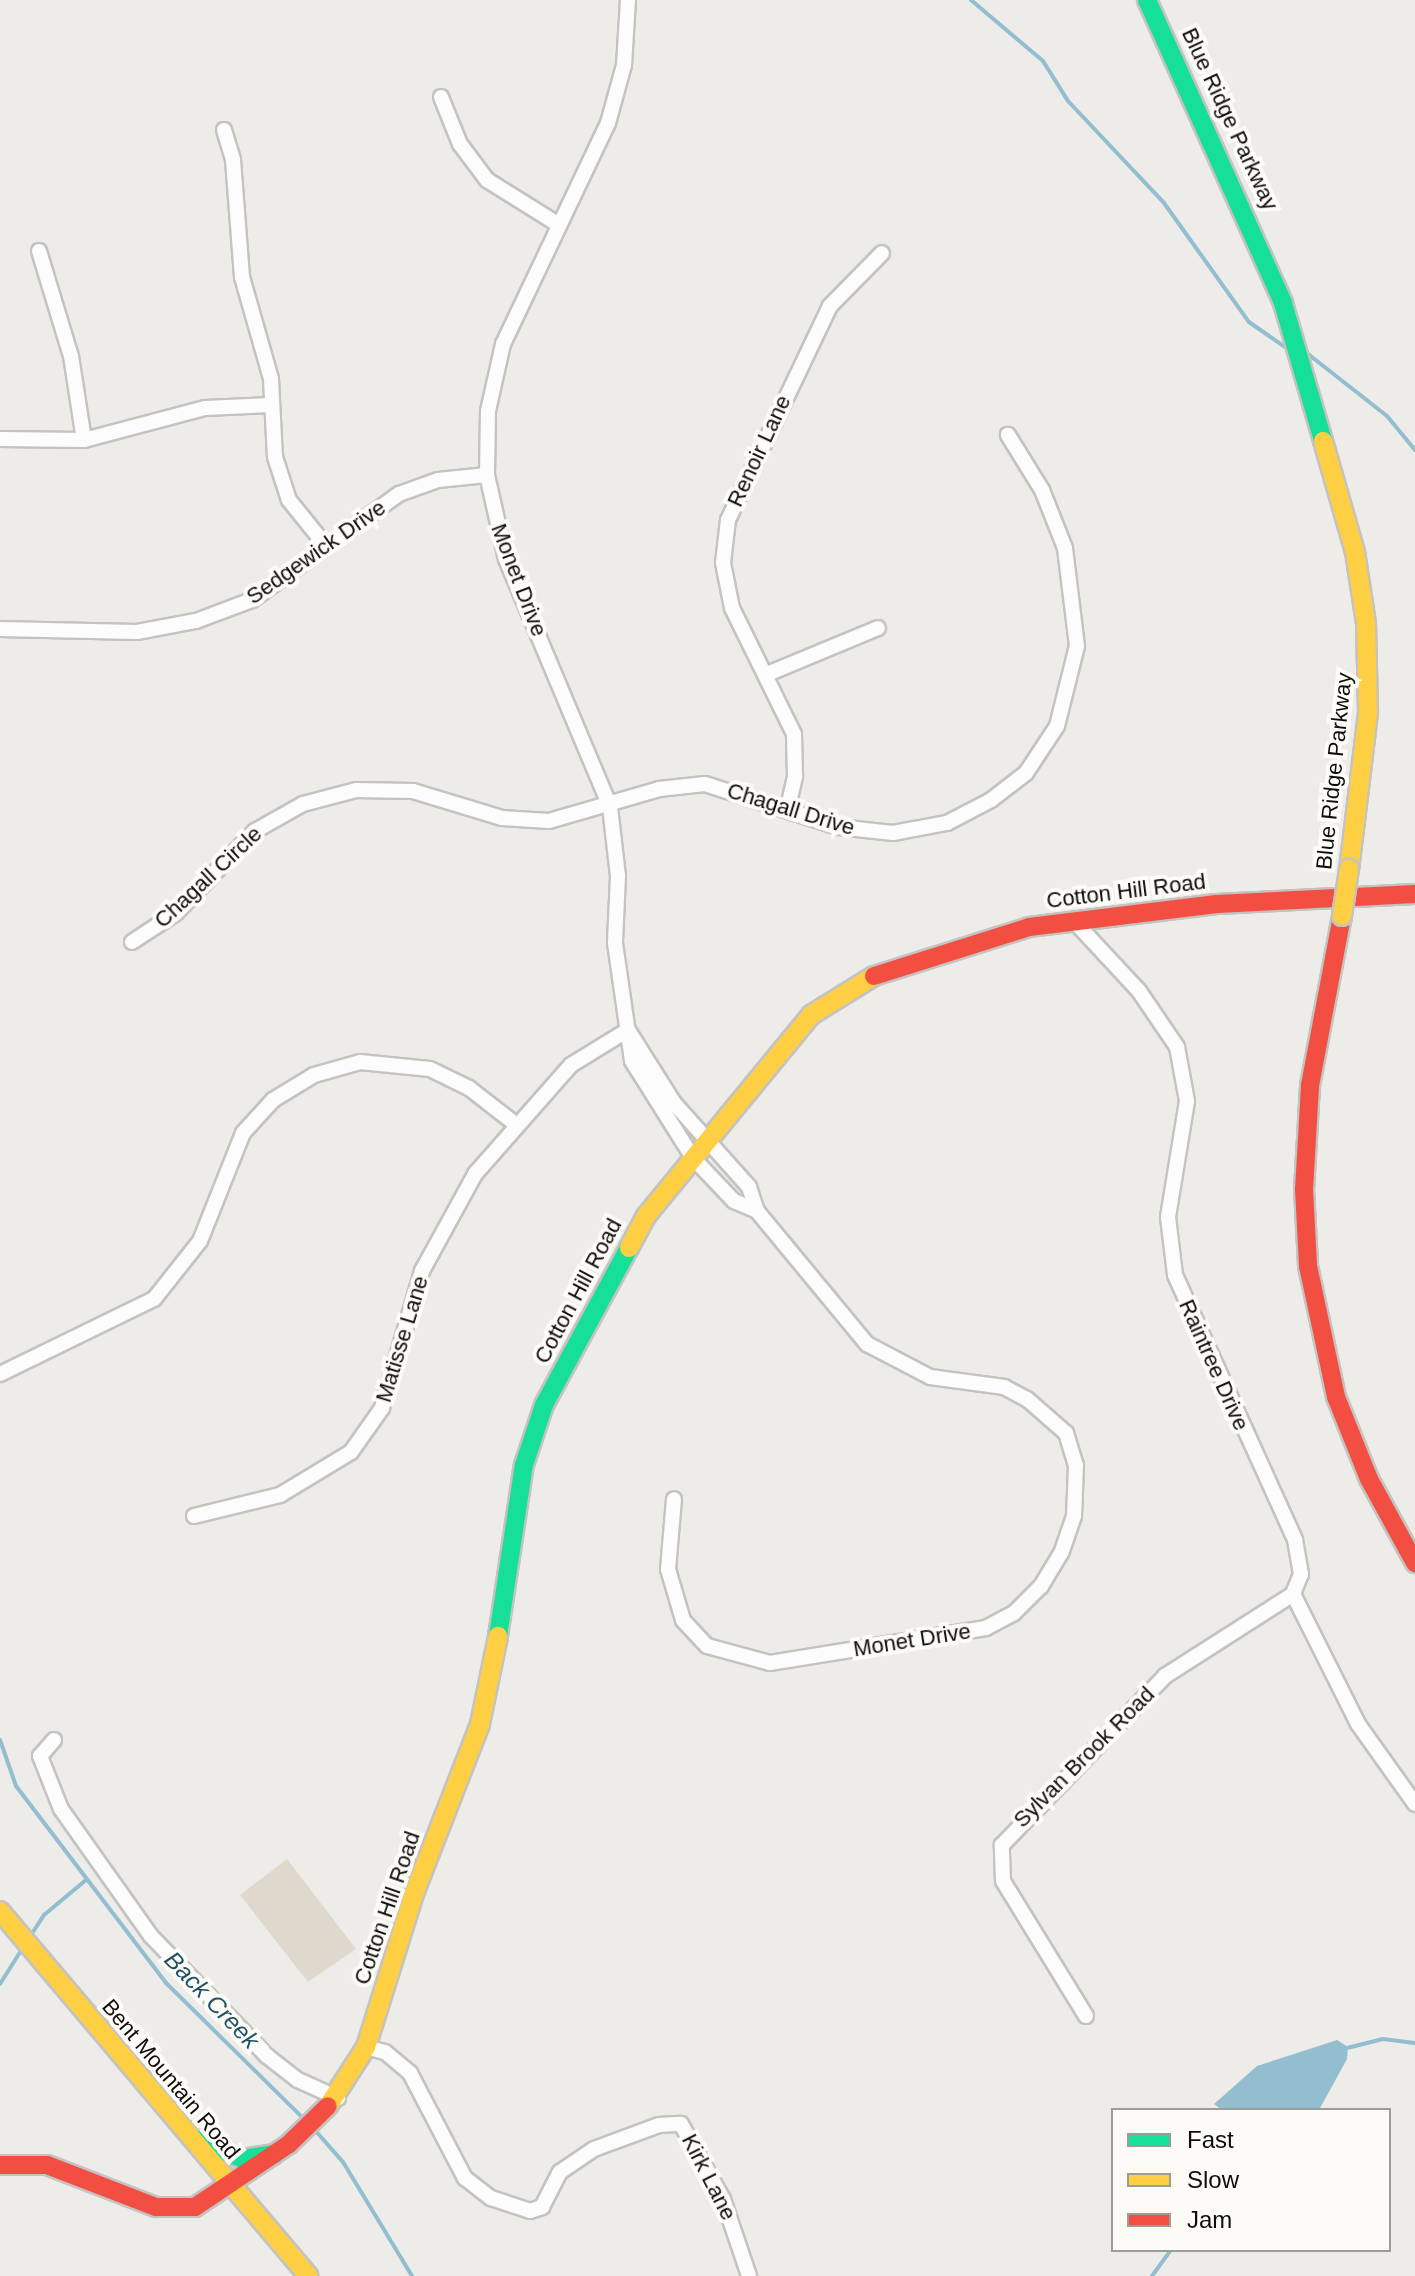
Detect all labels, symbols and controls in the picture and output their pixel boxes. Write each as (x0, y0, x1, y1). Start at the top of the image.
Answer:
street label: Blue Ridge Parkway (1176, 24, 1284, 214)
street label: Renoir Lane (722, 391, 796, 511)
street label: Sedgewick Drive (241, 494, 391, 610)
street label: Monet Drive (485, 520, 553, 640)
street label: Blue Ridge Parkway (1311, 671, 1357, 871)
street label: Chagall Drive (724, 777, 858, 841)
street label: Chagall Circle (149, 821, 267, 933)
street label: Cotton Hill Road (1045, 868, 1207, 914)
street label: Cotton Hill Road (529, 1214, 627, 1368)
street label: Matisse Lane (370, 1273, 434, 1405)
street label: Raintree Drive (1173, 1295, 1255, 1435)
street label: Monet Drive (851, 1618, 973, 1662)
street label: Sylvan Brook Road (1008, 1681, 1160, 1833)
street label: Cotton Hill Road (348, 1828, 426, 1988)
water label: Back Creek (159, 1945, 265, 2055)
street label: Bent Mountain Road (96, 1994, 246, 2164)
legend (1111, 2108, 1391, 2252)
text: Fast (1187, 2126, 1234, 2153)
street label: Kirk Lane (676, 2130, 742, 2224)
text: Slow (1187, 2166, 1239, 2193)
text: Jam (1187, 2206, 1232, 2233)

